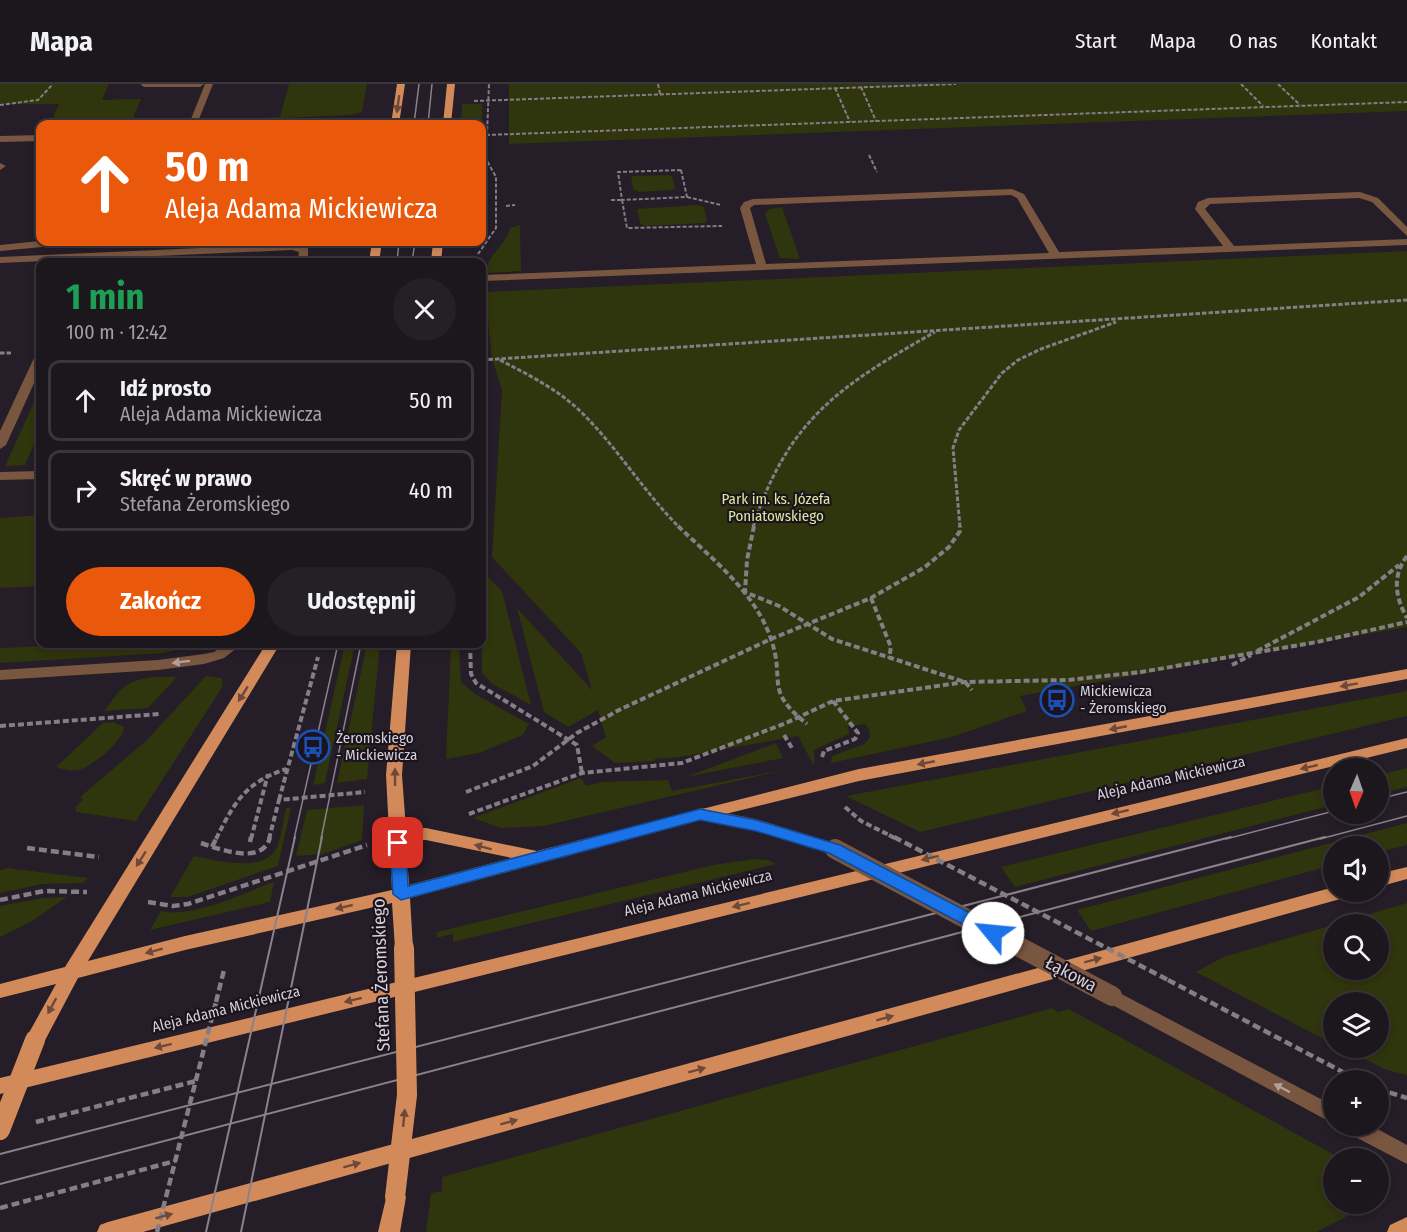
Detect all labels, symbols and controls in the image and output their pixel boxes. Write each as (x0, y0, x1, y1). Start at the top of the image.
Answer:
text: Mapa (30, 25, 93, 58)
text: Start (1075, 28, 1117, 54)
text: Mapa (1150, 28, 1196, 54)
text: O nas (1229, 28, 1277, 54)
text: Kontakt (1310, 28, 1377, 54)
one-way arrow (393, 95, 402, 114)
text: 50 m (165, 142, 249, 192)
icon: ahead (66, 144, 144, 222)
text: Aleja Adama Mickiewicza (165, 193, 438, 225)
text: 1 min (66, 275, 144, 319)
button: close (393, 278, 456, 341)
text: 100 m · 12:42 (66, 320, 167, 344)
text: Idź prosto (120, 375, 212, 402)
icon: ahead (69, 384, 102, 417)
text: 50 m (409, 387, 453, 414)
text: Aleja Adama Mickiewicza (120, 402, 322, 426)
text: Skręć w prawo (120, 465, 252, 492)
icon: right (69, 474, 102, 507)
text: 40 m (409, 477, 453, 504)
park label: Park im. ks. Józefa Poniatowskiego (722, 490, 830, 525)
text: Stefana Żeromskiego (120, 492, 290, 516)
button: Zakończ (66, 567, 255, 636)
button: Udostępnij (267, 567, 456, 636)
one-way arrow (171, 657, 190, 666)
one-way arrow (1340, 680, 1359, 689)
bus stop icon: Mickiewicza - Żeromskiego (1039, 682, 1075, 718)
place label: Mickiewicza - Żeromskiego (1080, 682, 1167, 717)
one-way arrow (238, 686, 249, 702)
one-way arrow (1109, 723, 1128, 732)
bus stop icon: Żeromskiego - Mickiewicza (295, 729, 331, 765)
place label: Żeromskiego - Mickiewicza (336, 729, 417, 764)
street label: Aleja Adama Mickiewicza (1095, 752, 1247, 804)
north arrow (1323, 758, 1389, 824)
map controls (1323, 758, 1389, 1214)
one-way arrow (917, 759, 936, 768)
one-way arrow (1300, 762, 1318, 772)
one-way arrow (390, 767, 400, 786)
one-way arrow (1110, 807, 1129, 817)
pin (372, 817, 423, 868)
icon: arrive (381, 826, 414, 859)
button: sound (1323, 836, 1389, 902)
one-way arrow (474, 841, 492, 851)
one-way arrow (135, 851, 146, 867)
one-way arrow (921, 854, 939, 864)
street label: Aleja Adama Mickiewicza (622, 866, 774, 920)
street label: Stefana Żeromskiego (367, 898, 395, 1052)
one-way arrow (732, 900, 750, 910)
position arrow (961, 901, 1025, 965)
one-way arrow (335, 903, 353, 913)
button: search (1323, 914, 1389, 980)
one-way arrow (145, 947, 163, 957)
street label: Łąkowa (1042, 951, 1101, 997)
one-way arrow (1084, 955, 1102, 964)
street label: Aleja Adama Mickiewicza (150, 982, 302, 1036)
button: layers (1323, 992, 1389, 1058)
one-way arrow (343, 995, 362, 1005)
one-way arrow (47, 998, 57, 1015)
one-way arrow (876, 1013, 894, 1022)
one-way arrow (154, 1042, 172, 1052)
one-way arrow (688, 1064, 706, 1074)
button: + (1323, 1070, 1389, 1136)
one-way arrow (1273, 1083, 1290, 1093)
one-way arrow (400, 1109, 409, 1128)
one-way arrow (500, 1116, 518, 1126)
button: − (1323, 1148, 1389, 1214)
one-way arrow (343, 1160, 361, 1169)
one-way arrow (155, 1211, 173, 1221)

